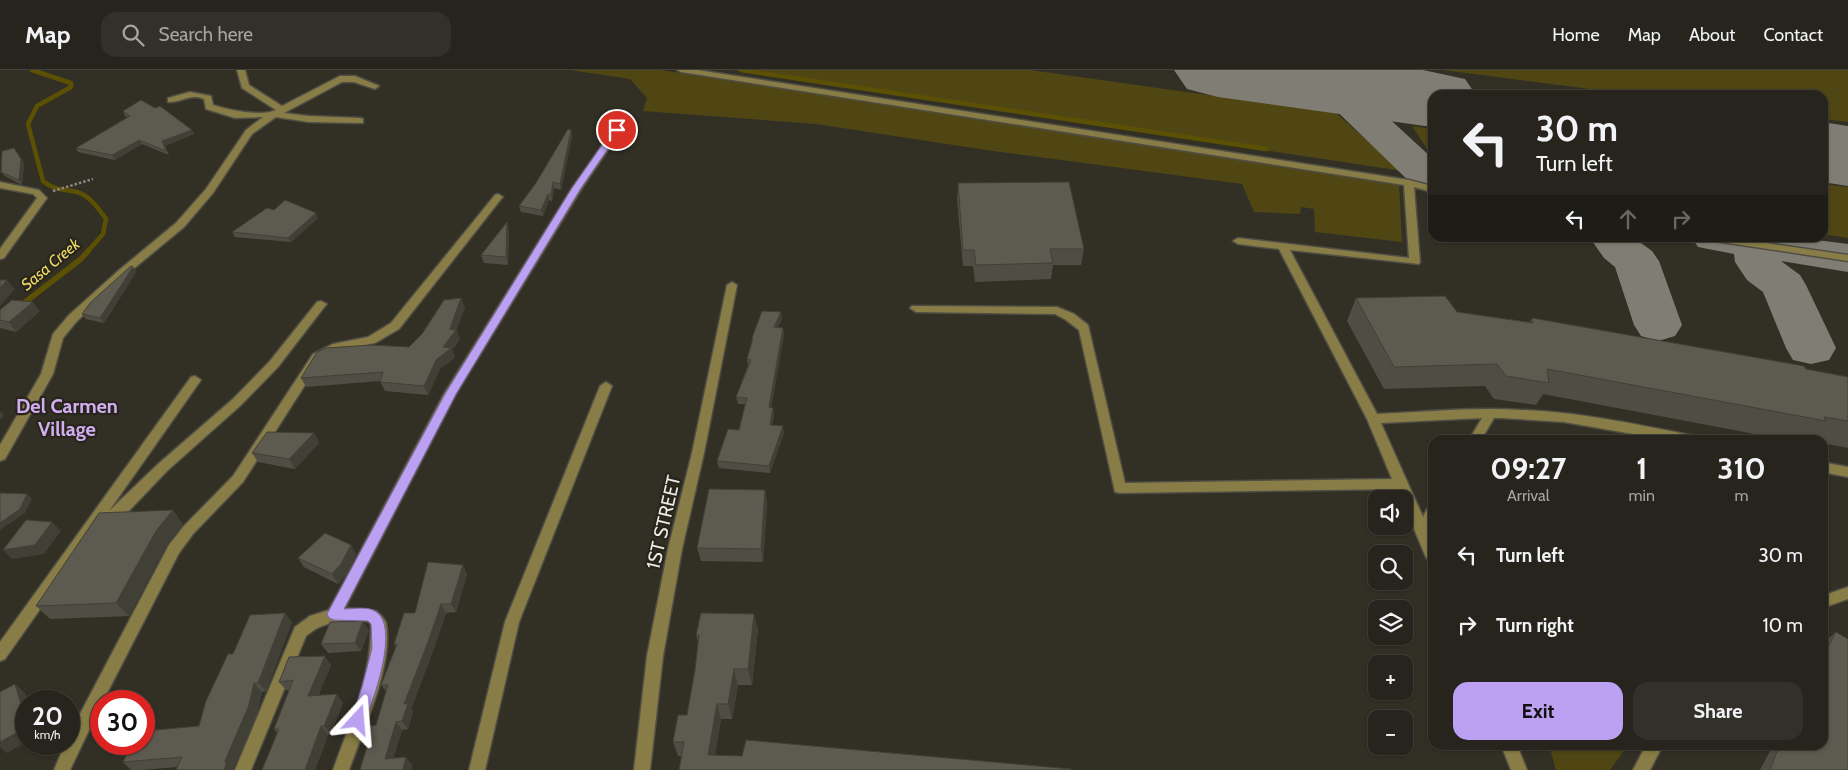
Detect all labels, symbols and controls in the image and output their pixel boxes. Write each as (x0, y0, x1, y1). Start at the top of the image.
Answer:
search box (101, 12, 451, 57)
text: Map (25, 20, 71, 49)
icon: search (119, 21, 147, 49)
text: Search here (159, 23, 253, 46)
text: Home (1552, 24, 1600, 46)
text: Map (1628, 24, 1661, 46)
text: About (1689, 24, 1735, 46)
text: Contact (1763, 24, 1823, 46)
text: 30 m (1536, 107, 1618, 150)
pin (596, 109, 638, 151)
icon: left (1453, 110, 1518, 175)
icon: arrive (603, 116, 631, 144)
text: Turn left (1536, 150, 1613, 177)
icon: left (1561, 205, 1589, 233)
icon: ahead (1614, 205, 1642, 233)
icon: right (1667, 205, 1695, 233)
water label: Sasa Creek (17, 234, 84, 294)
district label: Del Carmen Village (16, 394, 118, 441)
text: 09:27 (1490, 450, 1566, 487)
text: 1 (1636, 450, 1647, 487)
text: 310 (1717, 450, 1766, 487)
street label: 1ST STREET (642, 473, 685, 571)
text: Arrival (1507, 486, 1550, 505)
text: min (1629, 486, 1655, 505)
text: m (1734, 486, 1748, 505)
map controls (1368, 490, 1413, 755)
button: sound (1368, 490, 1413, 535)
icon: left (1453, 541, 1481, 569)
text: Turn left (1496, 544, 1564, 567)
text: 30 m (1759, 544, 1803, 567)
button: search (1368, 545, 1413, 590)
button: layers (1368, 600, 1413, 645)
icon: right (1453, 611, 1481, 639)
text: Turn right (1496, 614, 1574, 637)
text: 10 m (1763, 614, 1803, 637)
button: + (1368, 655, 1413, 700)
button: Exit (1453, 682, 1623, 740)
button: Share (1633, 682, 1803, 740)
speed limit sign: 30 (90, 690, 155, 755)
position arrow (331, 693, 383, 745)
text: 20 (32, 701, 63, 731)
button: − (1368, 710, 1413, 755)
text: km/h (34, 727, 61, 742)

